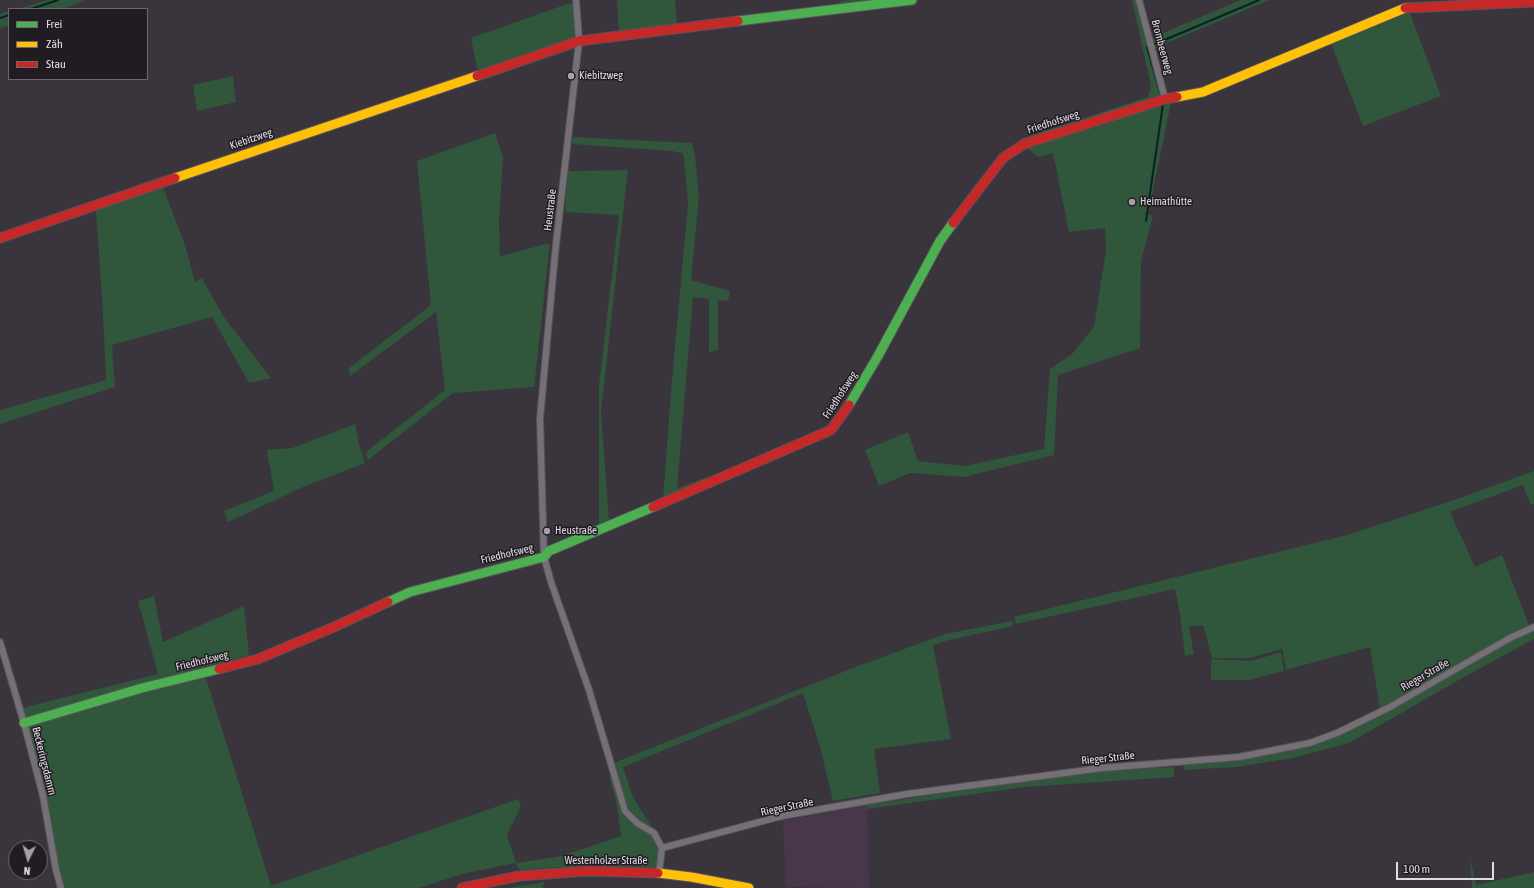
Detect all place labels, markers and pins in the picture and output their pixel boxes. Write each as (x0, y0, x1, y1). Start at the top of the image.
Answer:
place label: Kiebitzweg (579, 69, 623, 83)
marker: Kiebitzweg (566, 71, 576, 81)
place label: Heimathütte (1140, 195, 1192, 209)
marker: Heimathütte (1127, 197, 1137, 207)
place label: Heustraße (555, 524, 597, 538)
marker: Heustraße (542, 526, 552, 536)

